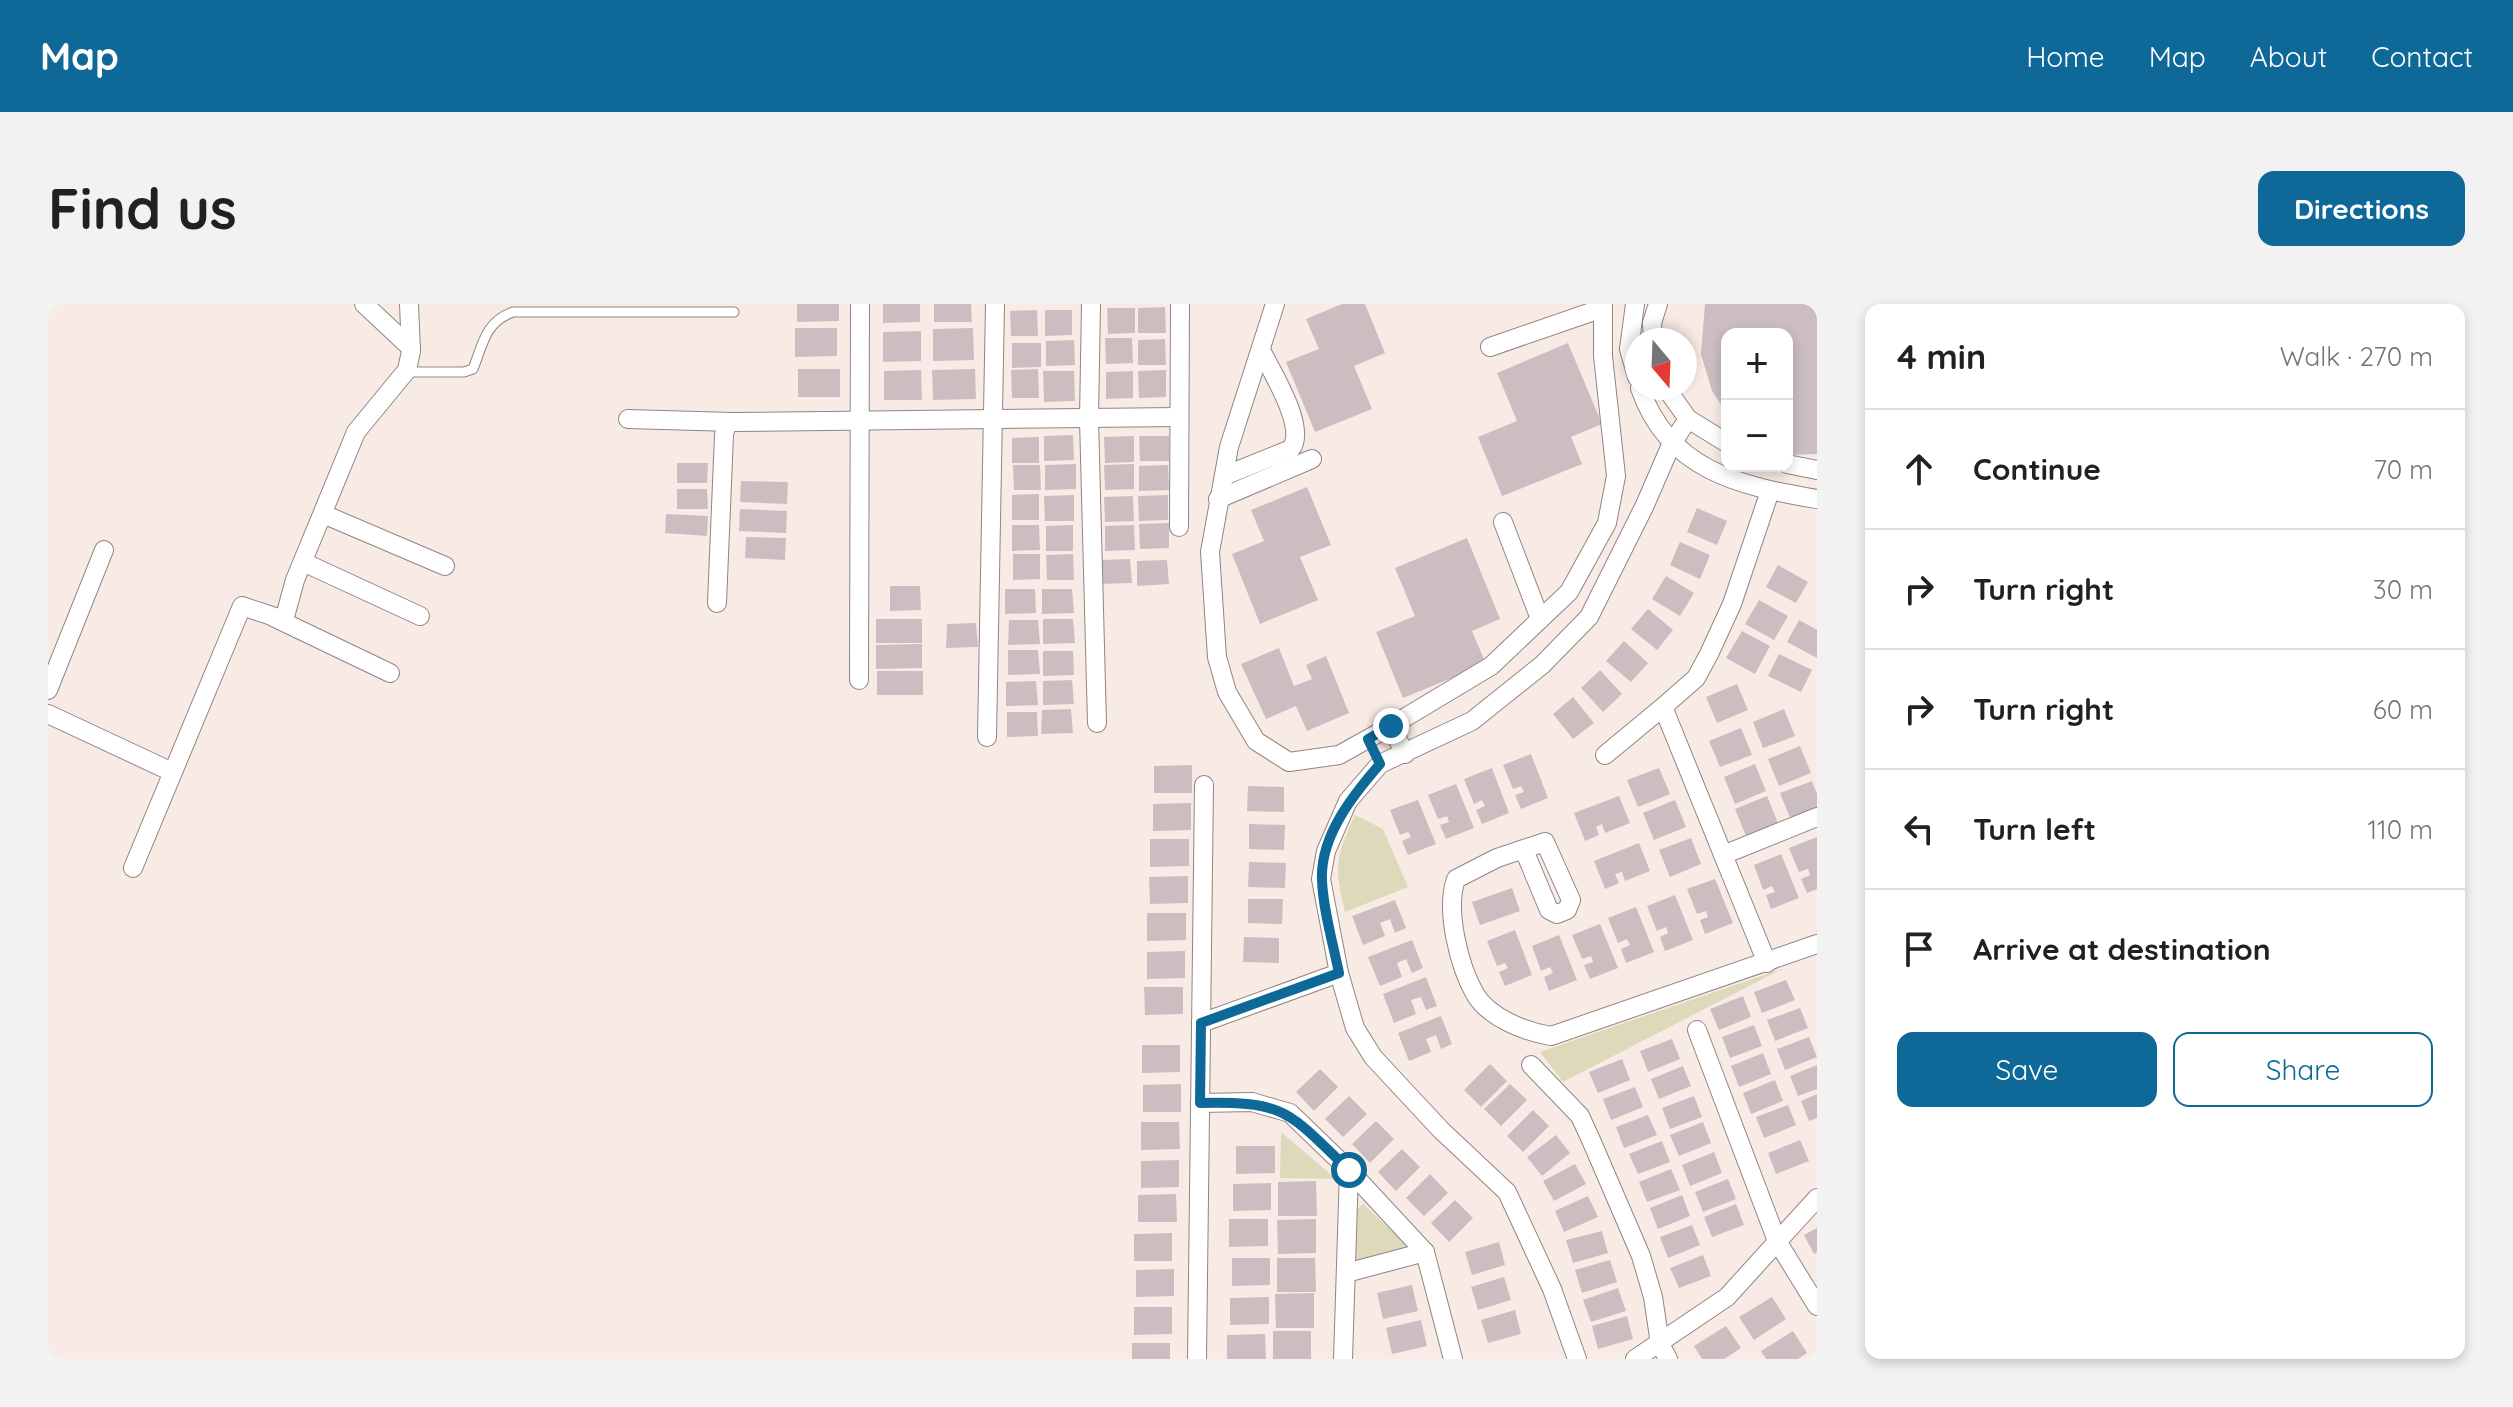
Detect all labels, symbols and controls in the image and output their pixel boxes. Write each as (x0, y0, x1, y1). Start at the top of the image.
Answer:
text: Map (40, 32, 119, 80)
text: Home (2026, 39, 2105, 74)
text: Map (2149, 39, 2206, 74)
text: About (2250, 39, 2327, 74)
text: Contact (2371, 39, 2473, 74)
button: Directions (2258, 171, 2465, 246)
text: Find us (48, 173, 237, 243)
north arrow (1625, 328, 1697, 400)
map controls (1721, 328, 1793, 472)
button: + (1721, 328, 1793, 400)
text: 4 min (1897, 335, 1986, 378)
text: Walk · 270 m (2280, 340, 2433, 373)
button: − (1721, 400, 1793, 472)
icon: ahead (1897, 447, 1941, 491)
text: Continue (1973, 450, 2101, 488)
text: 70 m (2373, 453, 2433, 486)
icon: right (1897, 567, 1941, 611)
text: Turn right (1973, 570, 2114, 608)
text: 30 m (2373, 573, 2433, 606)
icon: right (1897, 687, 1941, 731)
text: Turn right (1973, 690, 2114, 728)
text: 60 m (2373, 693, 2433, 726)
route end (1373, 708, 1409, 744)
icon: left (1897, 807, 1941, 851)
text: Turn left (1973, 810, 2096, 848)
text: 110 m (2367, 813, 2433, 846)
icon: arrive (1897, 927, 1941, 971)
text: Arrive at destination (1973, 930, 2271, 968)
button: Save (1897, 1032, 2157, 1107)
button: Share (2173, 1032, 2433, 1107)
route start (1331, 1152, 1367, 1188)

